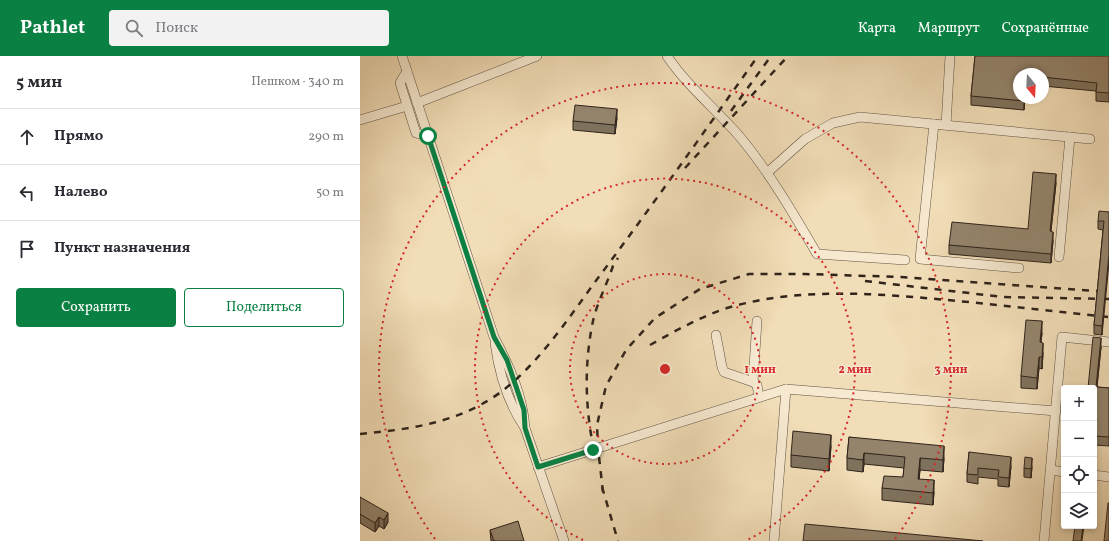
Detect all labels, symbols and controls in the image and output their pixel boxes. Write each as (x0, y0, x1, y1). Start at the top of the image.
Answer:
search box (109, 10, 389, 46)
text: Pathlet (20, 15, 85, 41)
icon: search (123, 17, 145, 39)
text: Поиск (155, 18, 198, 39)
text: Карта (858, 19, 896, 38)
text: Маршрут (918, 19, 980, 38)
text: Сохранённые (1002, 19, 1089, 38)
north arrow (1013, 68, 1049, 104)
text: 5 мин (16, 71, 62, 94)
text: Пешком · 340 m (251, 73, 344, 91)
icon: ahead (16, 126, 38, 148)
text: Прямо (54, 126, 103, 147)
route start (419, 127, 437, 145)
text: 290 m (308, 128, 344, 146)
icon: left (16, 182, 38, 204)
text: Налево (54, 182, 108, 203)
text: 50 m (316, 184, 344, 202)
icon: arrive (16, 238, 38, 260)
text: Пункт назначения (54, 238, 190, 259)
button: Сохранить (16, 288, 176, 327)
button: Поделиться (184, 288, 344, 327)
centre of rings (658, 362, 672, 376)
text: 1 мин (744, 362, 776, 378)
text: 2 мин (838, 362, 872, 378)
text: 3 мин (934, 362, 968, 378)
map controls (1061, 385, 1097, 529)
button: + (1061, 385, 1097, 421)
button: − (1061, 421, 1097, 457)
route end (584, 441, 602, 459)
button: locate (1061, 457, 1097, 493)
button: layers (1061, 493, 1097, 529)

